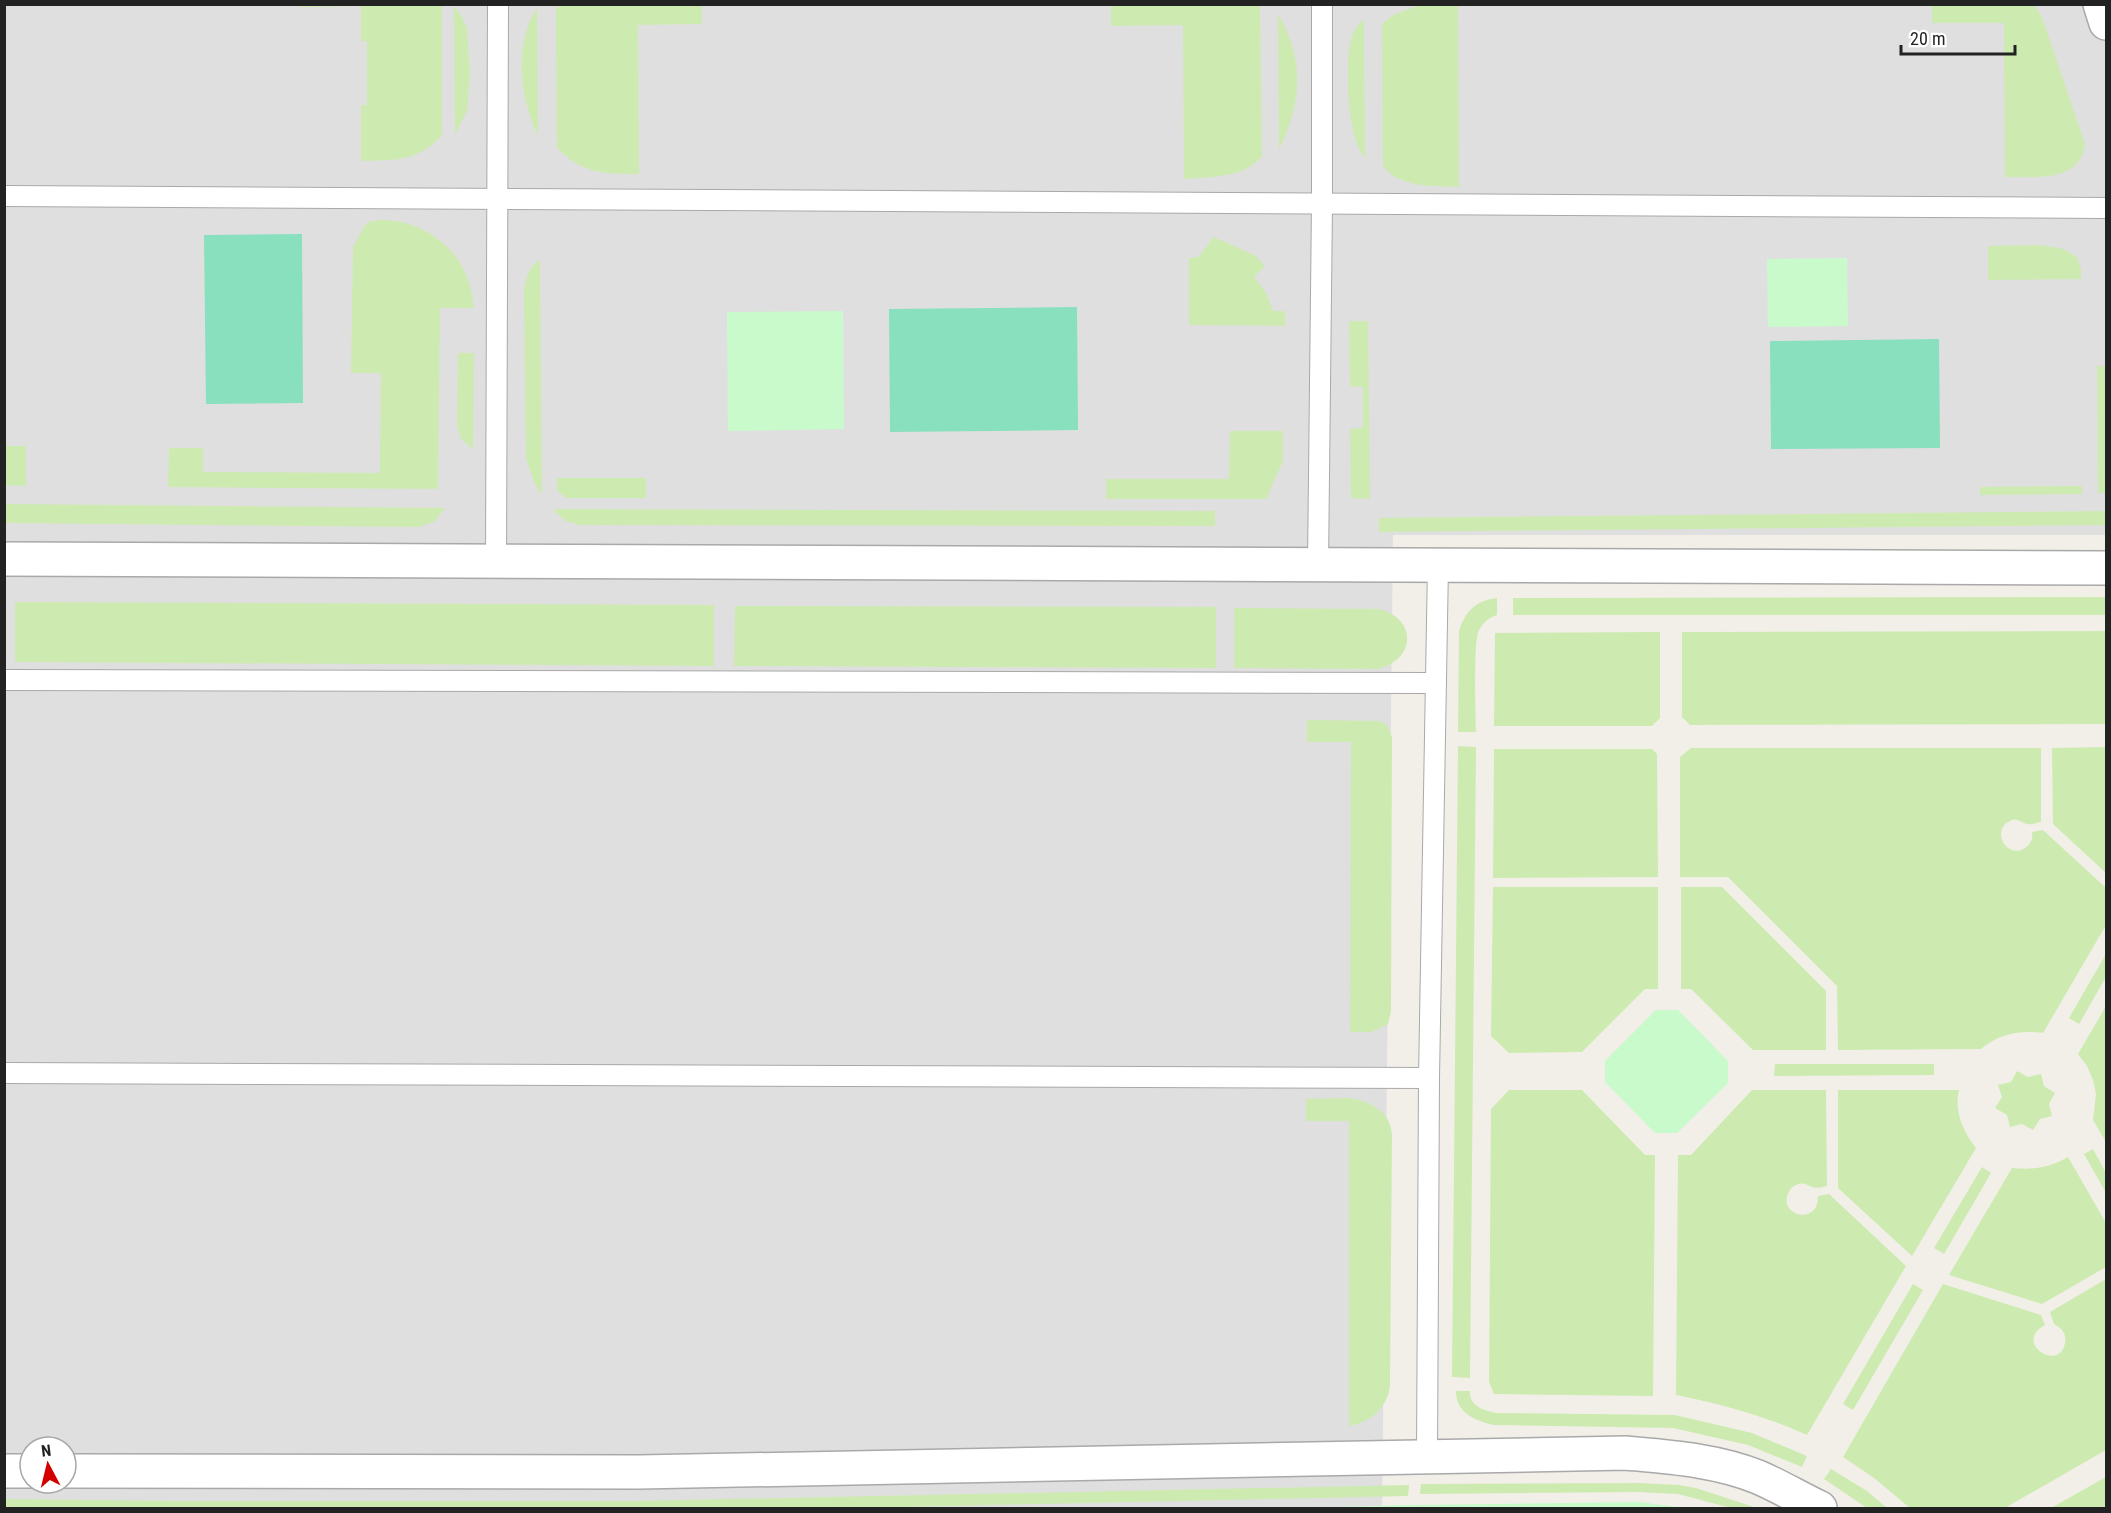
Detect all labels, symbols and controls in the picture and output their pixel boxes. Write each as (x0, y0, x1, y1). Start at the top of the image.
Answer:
scale bar (1901, 18, 2015, 56)
text: 20 m (1910, 28, 1945, 49)
north arrow (18, 1435, 78, 1495)
text: N (40, 1441, 52, 1461)

